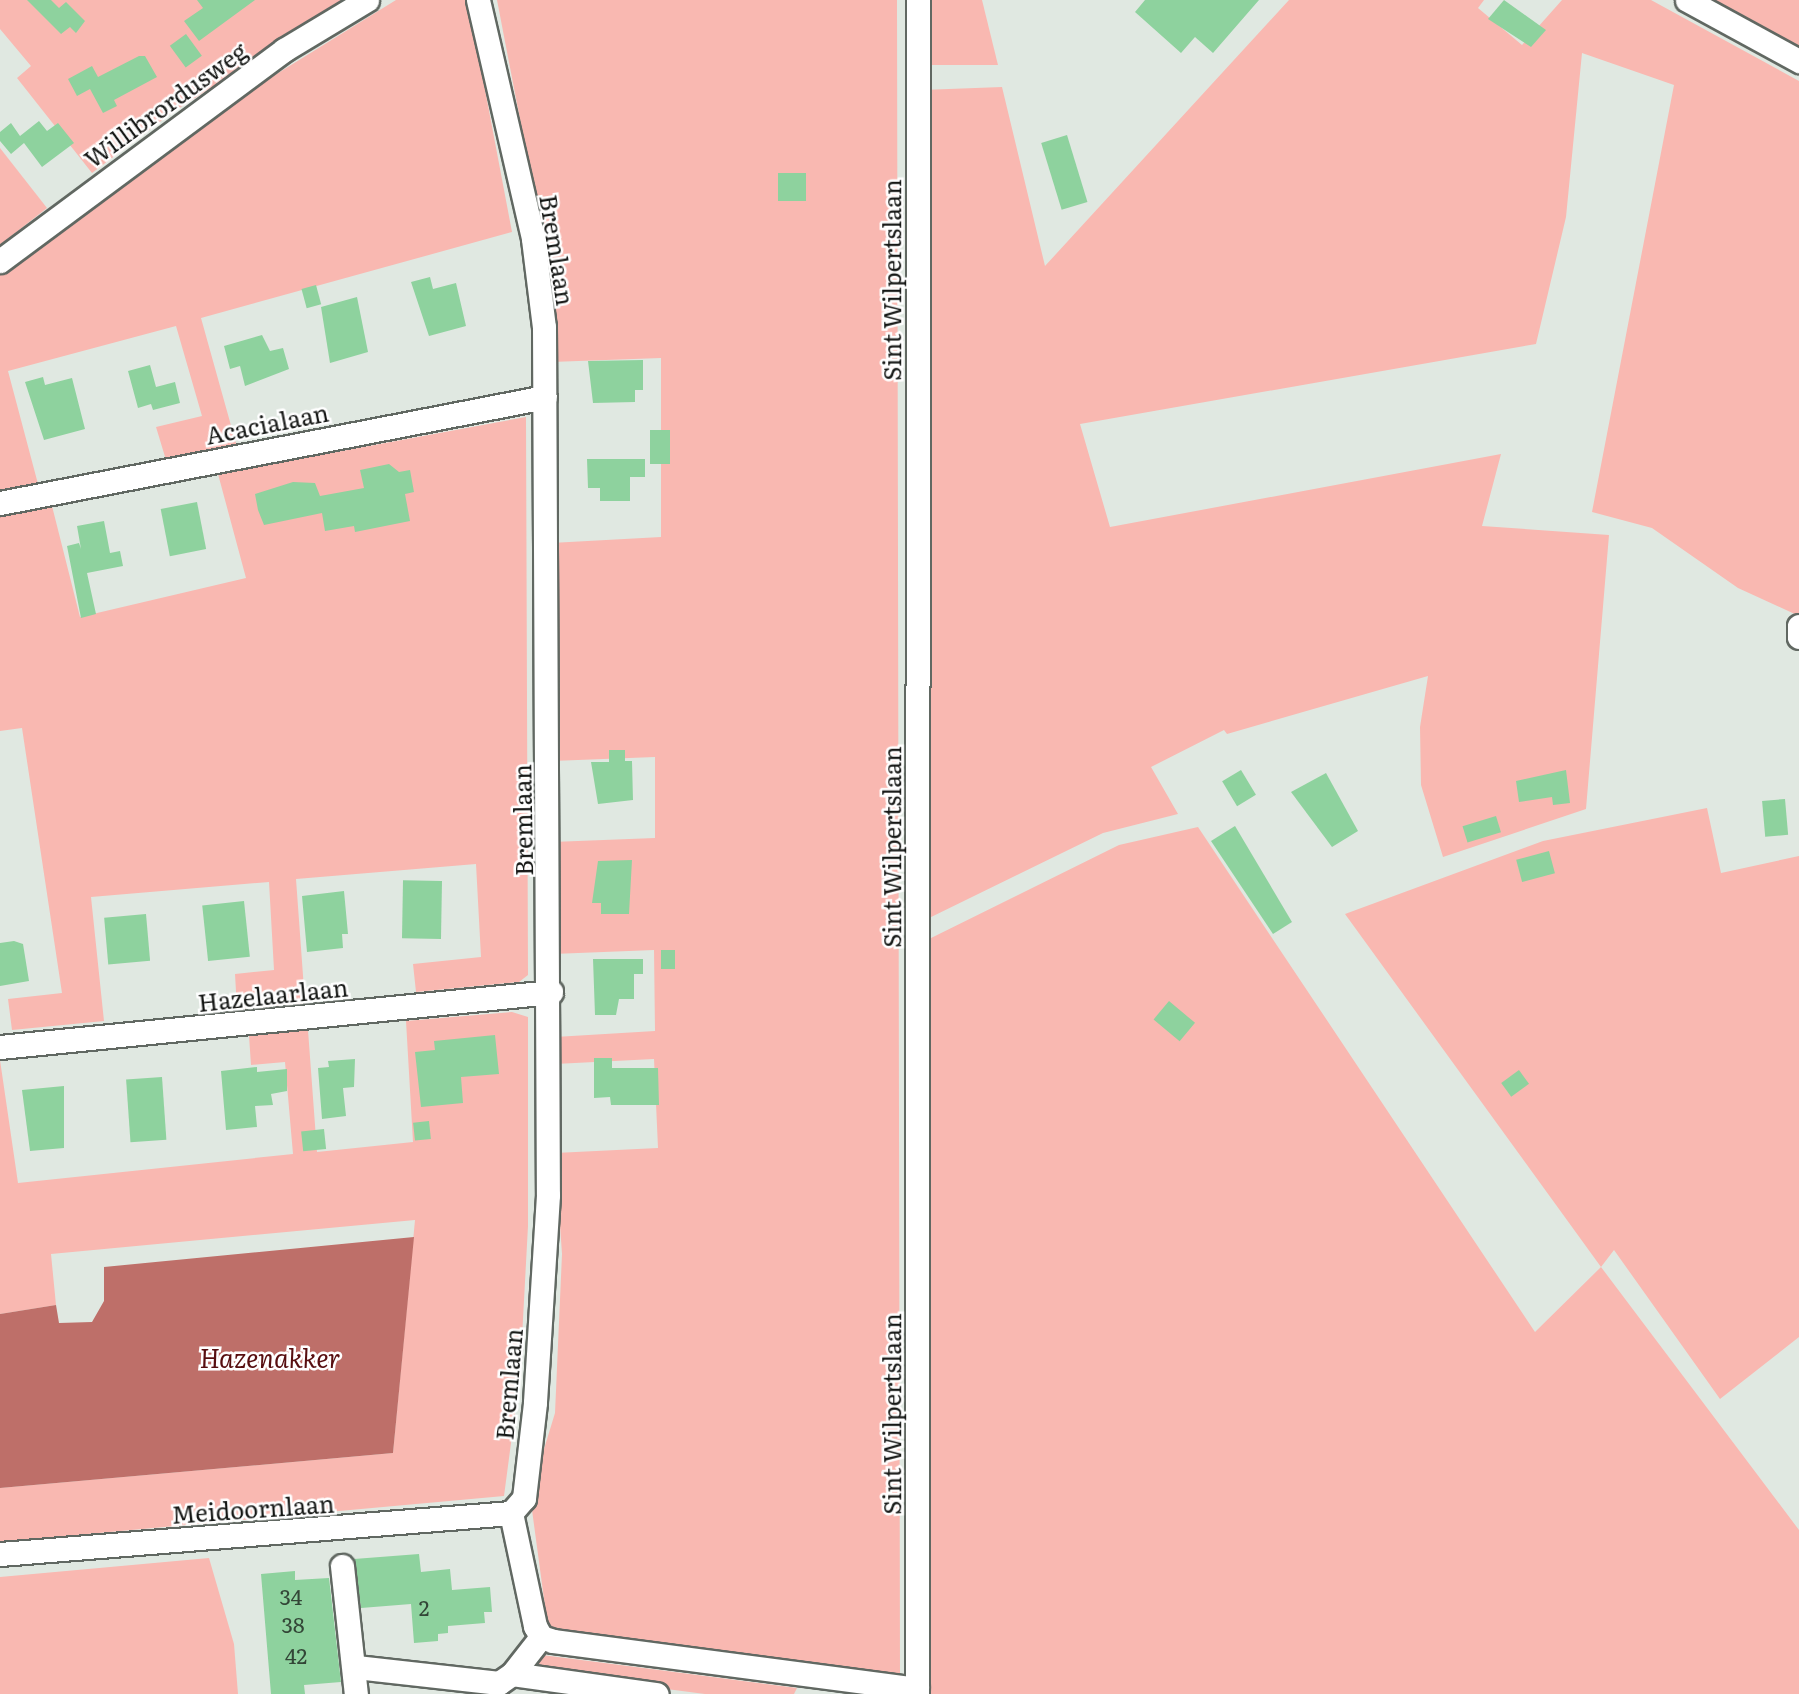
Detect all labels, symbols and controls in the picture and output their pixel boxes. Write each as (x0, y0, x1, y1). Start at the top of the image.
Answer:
street label: Willibrordusweg (78, 35, 252, 173)
street label: Sint Wilpertslaan (877, 179, 905, 381)
street label: Bremlaan (535, 192, 581, 308)
street label: Acacialaan (203, 397, 331, 449)
street label: Sint Wilpertslaan (877, 746, 905, 948)
street label: Bremlaan (507, 764, 537, 876)
street label: Hazelaarlaan (196, 972, 350, 1016)
street label: Sint Wilpertslaan (877, 1313, 905, 1515)
street label: Bremlaan (489, 1327, 527, 1441)
water label: Hazenakker (199, 1341, 341, 1373)
street label: Meidoornlaan (171, 1488, 335, 1528)
house number: 34 (280, 1583, 302, 1609)
house number: 2 (419, 1594, 429, 1620)
house number: 38 (282, 1611, 304, 1637)
house number: 42 (285, 1642, 307, 1668)

